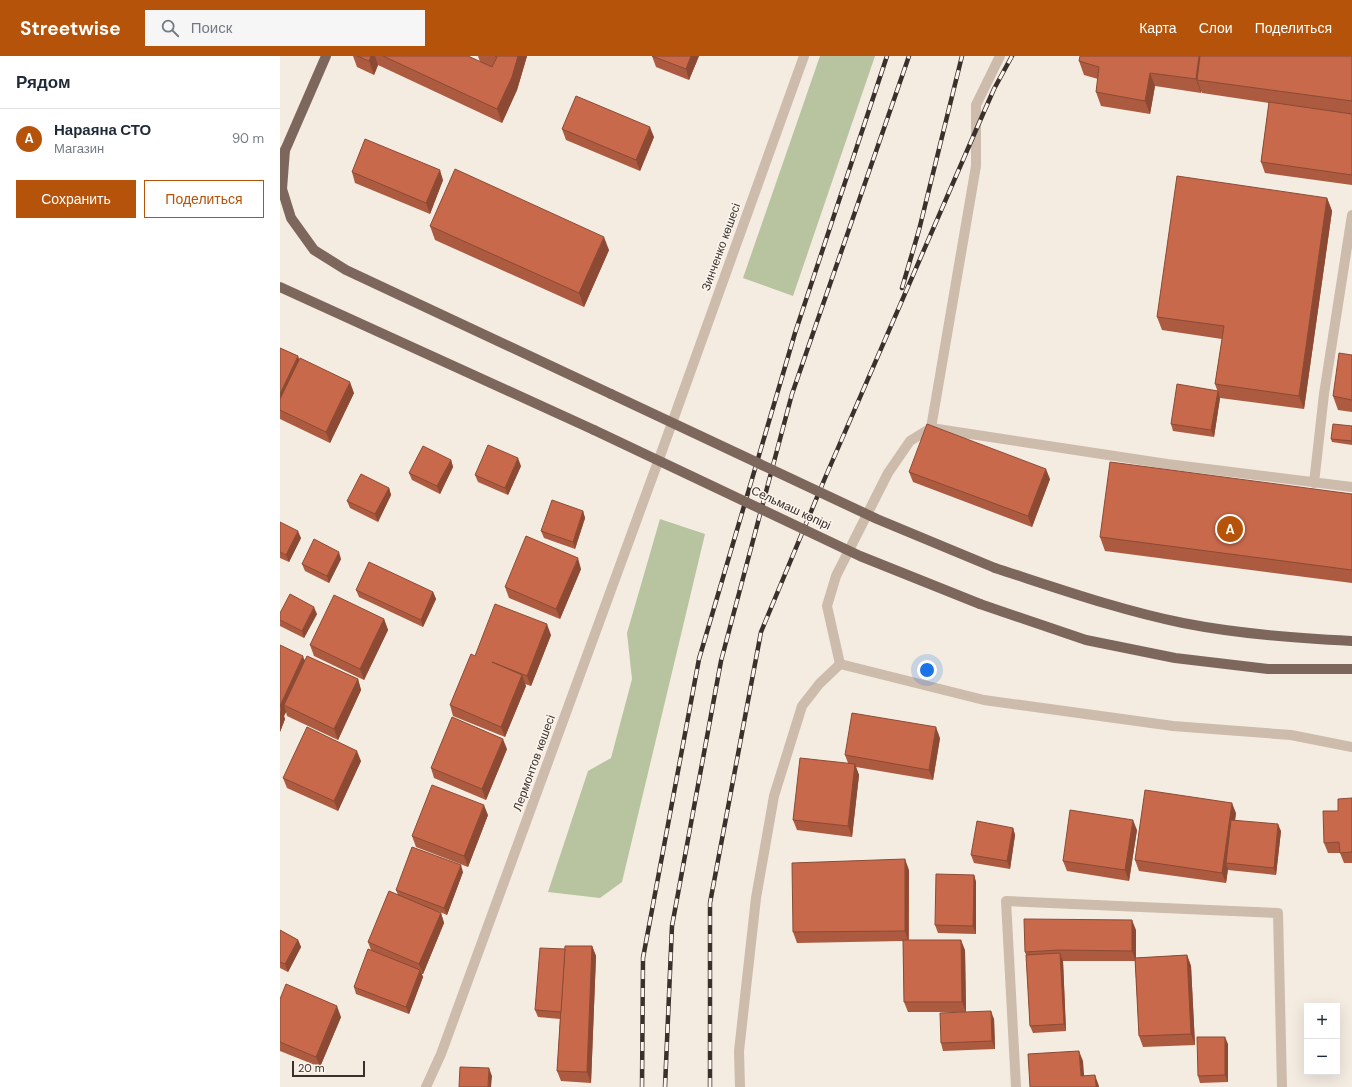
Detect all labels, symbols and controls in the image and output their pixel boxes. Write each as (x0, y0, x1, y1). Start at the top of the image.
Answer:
search box (145, 10, 425, 46)
text: Streetwise (20, 16, 121, 41)
icon: search (159, 17, 181, 39)
text: Поиск (191, 18, 232, 38)
text: Карта (1139, 19, 1177, 37)
text: Слои (1199, 19, 1233, 37)
text: Поделиться (1255, 19, 1332, 37)
text: Рядом (16, 71, 71, 93)
text: Нараяна СТО (54, 120, 151, 140)
text: A (24, 130, 34, 147)
text: 90 m (232, 130, 264, 147)
text: Магазин (54, 140, 104, 157)
button: Сохранить (16, 180, 136, 218)
button: Поделиться (144, 180, 264, 218)
street label: Зинченко көшесі (698, 201, 744, 293)
street label: Сельмаш көпірі (748, 482, 834, 534)
pin: A (1217, 514, 1243, 544)
your location (917, 660, 937, 680)
street label: Лермонтов көшесі (509, 713, 559, 813)
map controls (1304, 1003, 1340, 1075)
button: + (1304, 1003, 1340, 1039)
button: − (1304, 1039, 1340, 1075)
scale bar (292, 1059, 365, 1078)
text: 20 m (298, 1061, 324, 1075)

